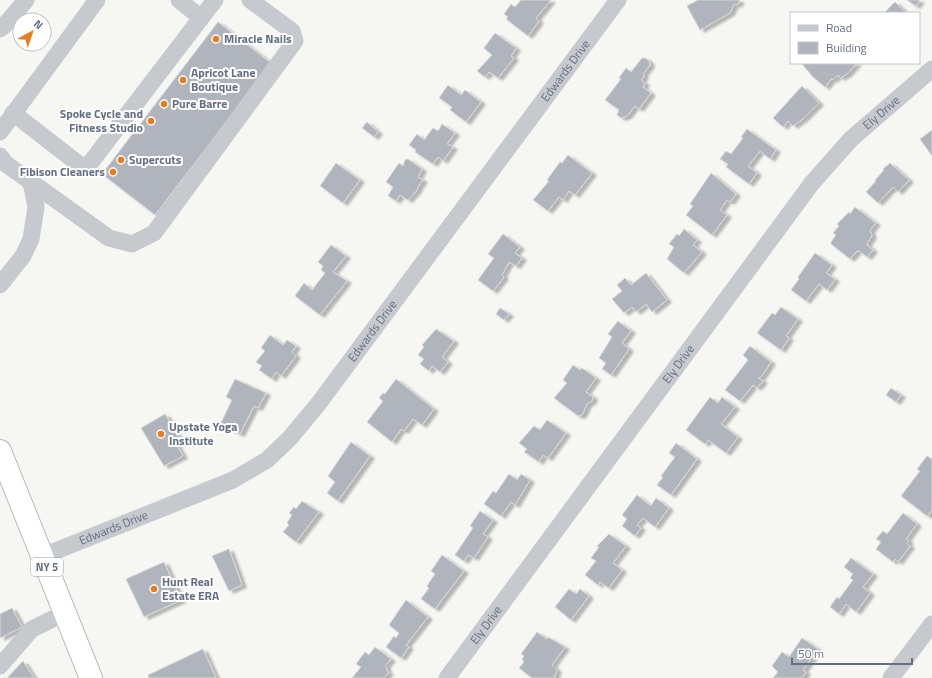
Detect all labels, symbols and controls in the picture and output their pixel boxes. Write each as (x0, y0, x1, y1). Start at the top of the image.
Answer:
north arrow (12, 12, 52, 52)
legend (790, 12, 920, 64)
text: N (30, 16, 46, 33)
text: Road (826, 18, 852, 37)
place label: Miracle Nails (224, 29, 292, 48)
marker: Miracle Nails (211, 34, 221, 44)
street label: Edwards Drive (536, 36, 594, 105)
text: Building (826, 38, 867, 57)
place label: Apricot Lane Boutique (191, 63, 256, 96)
marker: Apricot Lane Boutique (178, 75, 188, 85)
street label: Ely Drive (858, 91, 904, 134)
place label: Pure Barre (172, 94, 227, 113)
marker: Pure Barre (159, 99, 169, 109)
place label: Spoke Cycle and Fitness Studio (60, 104, 143, 137)
marker: Spoke Cycle and Fitness Studio (146, 116, 156, 126)
place label: Supercuts (129, 150, 182, 169)
marker: Supercuts (116, 155, 126, 165)
place label: Fibison Cleaners (20, 162, 105, 181)
marker: Fibison Cleaners (108, 167, 118, 177)
street label: Edwards Drive (343, 296, 401, 366)
street label: Ely Drive (657, 340, 699, 387)
place label: Upstate Yoga Institute (169, 417, 237, 450)
marker: Upstate Yoga Institute (156, 429, 166, 439)
street label: Edwards Drive (76, 505, 151, 550)
road number: NY 5 (31, 558, 63, 576)
place label: Hunt Real Estate ERA (162, 572, 220, 605)
marker: Hunt Real Estate ERA (149, 584, 159, 594)
street label: Ely Drive (465, 601, 507, 648)
scale bar (792, 640, 912, 666)
text: 50 m (798, 644, 824, 663)

